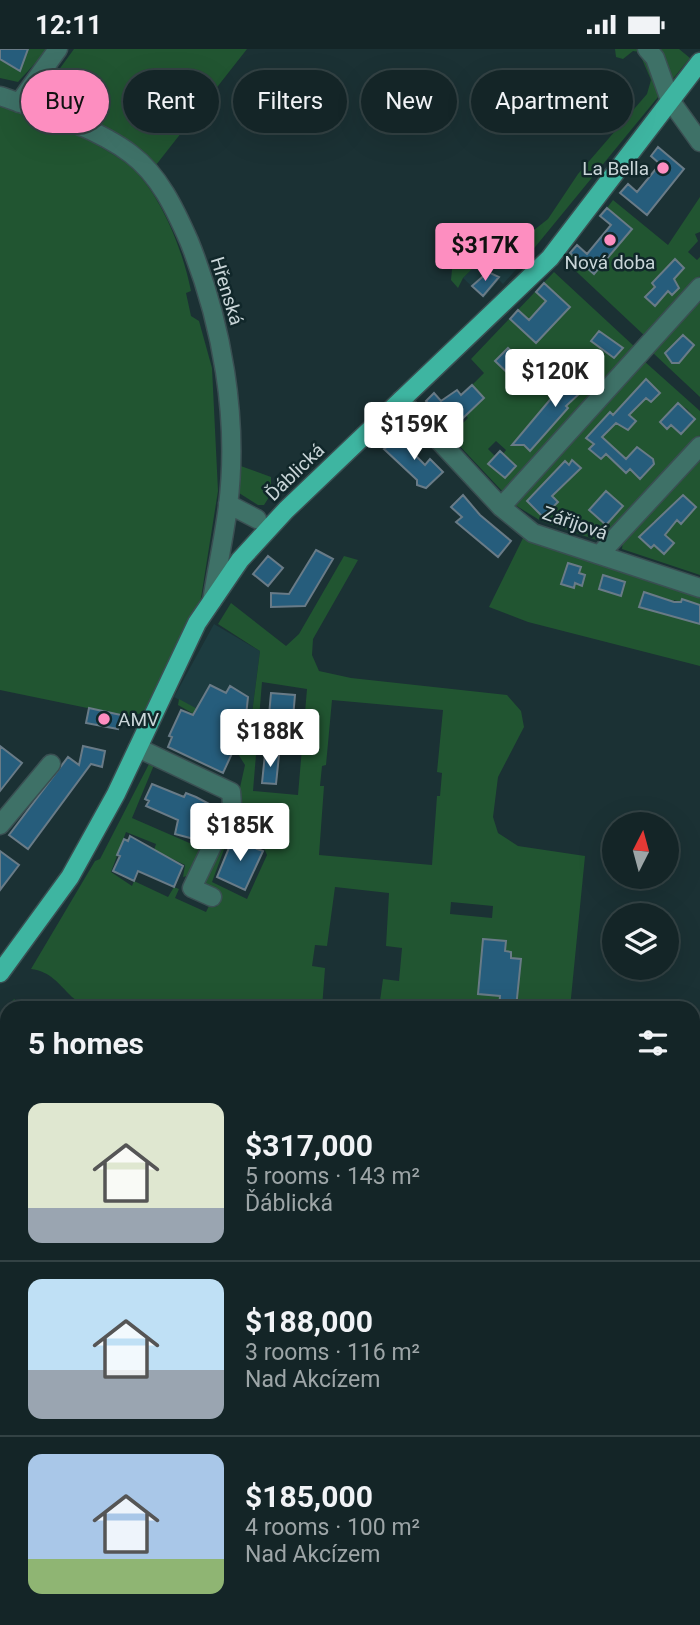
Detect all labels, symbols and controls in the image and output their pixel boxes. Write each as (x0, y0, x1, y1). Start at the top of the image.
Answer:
text: 12:11 (35, 10, 102, 40)
chip: Buy (21, 70, 109, 133)
chip: Rent (123, 70, 219, 133)
chip: Filters (233, 70, 347, 133)
chip: New (361, 70, 457, 133)
chip: Apartment (471, 70, 633, 133)
place label: La Bella (582, 157, 649, 180)
marker: La Bella (655, 160, 671, 176)
pin: $317K (436, 223, 534, 283)
text: $317K (451, 232, 519, 259)
marker: Nová doba (602, 232, 618, 248)
place label: Nová doba (565, 251, 655, 274)
street label: Hřenská (206, 254, 248, 328)
pin: $120K (506, 349, 604, 409)
text: $120K (521, 358, 589, 385)
pin: $159K (365, 403, 463, 462)
text: $159K (380, 411, 448, 438)
street label: Ďáblická (261, 439, 329, 505)
street label: Zářijová (539, 501, 611, 545)
place label: AMV (118, 708, 159, 731)
pin: $188K (221, 709, 319, 769)
marker: AMV (96, 711, 112, 727)
text: $188K (236, 718, 304, 745)
pin: $185K (191, 803, 289, 863)
text: $185K (206, 812, 274, 839)
north arrow (602, 812, 679, 889)
map controls (602, 812, 679, 980)
button: layers (602, 903, 679, 980)
icon: filters (634, 1024, 672, 1062)
text: 5 homes (28, 1026, 144, 1061)
text: $317,000 (245, 1128, 373, 1163)
icon: home (84, 1131, 168, 1215)
text: 5 rooms · 143 m² (245, 1163, 420, 1190)
text: Ďáblická (245, 1190, 333, 1217)
text: $188,000 (245, 1304, 373, 1339)
icon: home (84, 1307, 168, 1391)
text: 3 rooms · 116 m² (245, 1339, 420, 1366)
text: Nad Akcízem (245, 1366, 380, 1393)
text: $185,000 (245, 1479, 373, 1514)
icon: home (84, 1482, 168, 1566)
text: 4 rooms · 100 m² (245, 1514, 420, 1541)
text: Nad Akcízem (245, 1541, 380, 1568)

